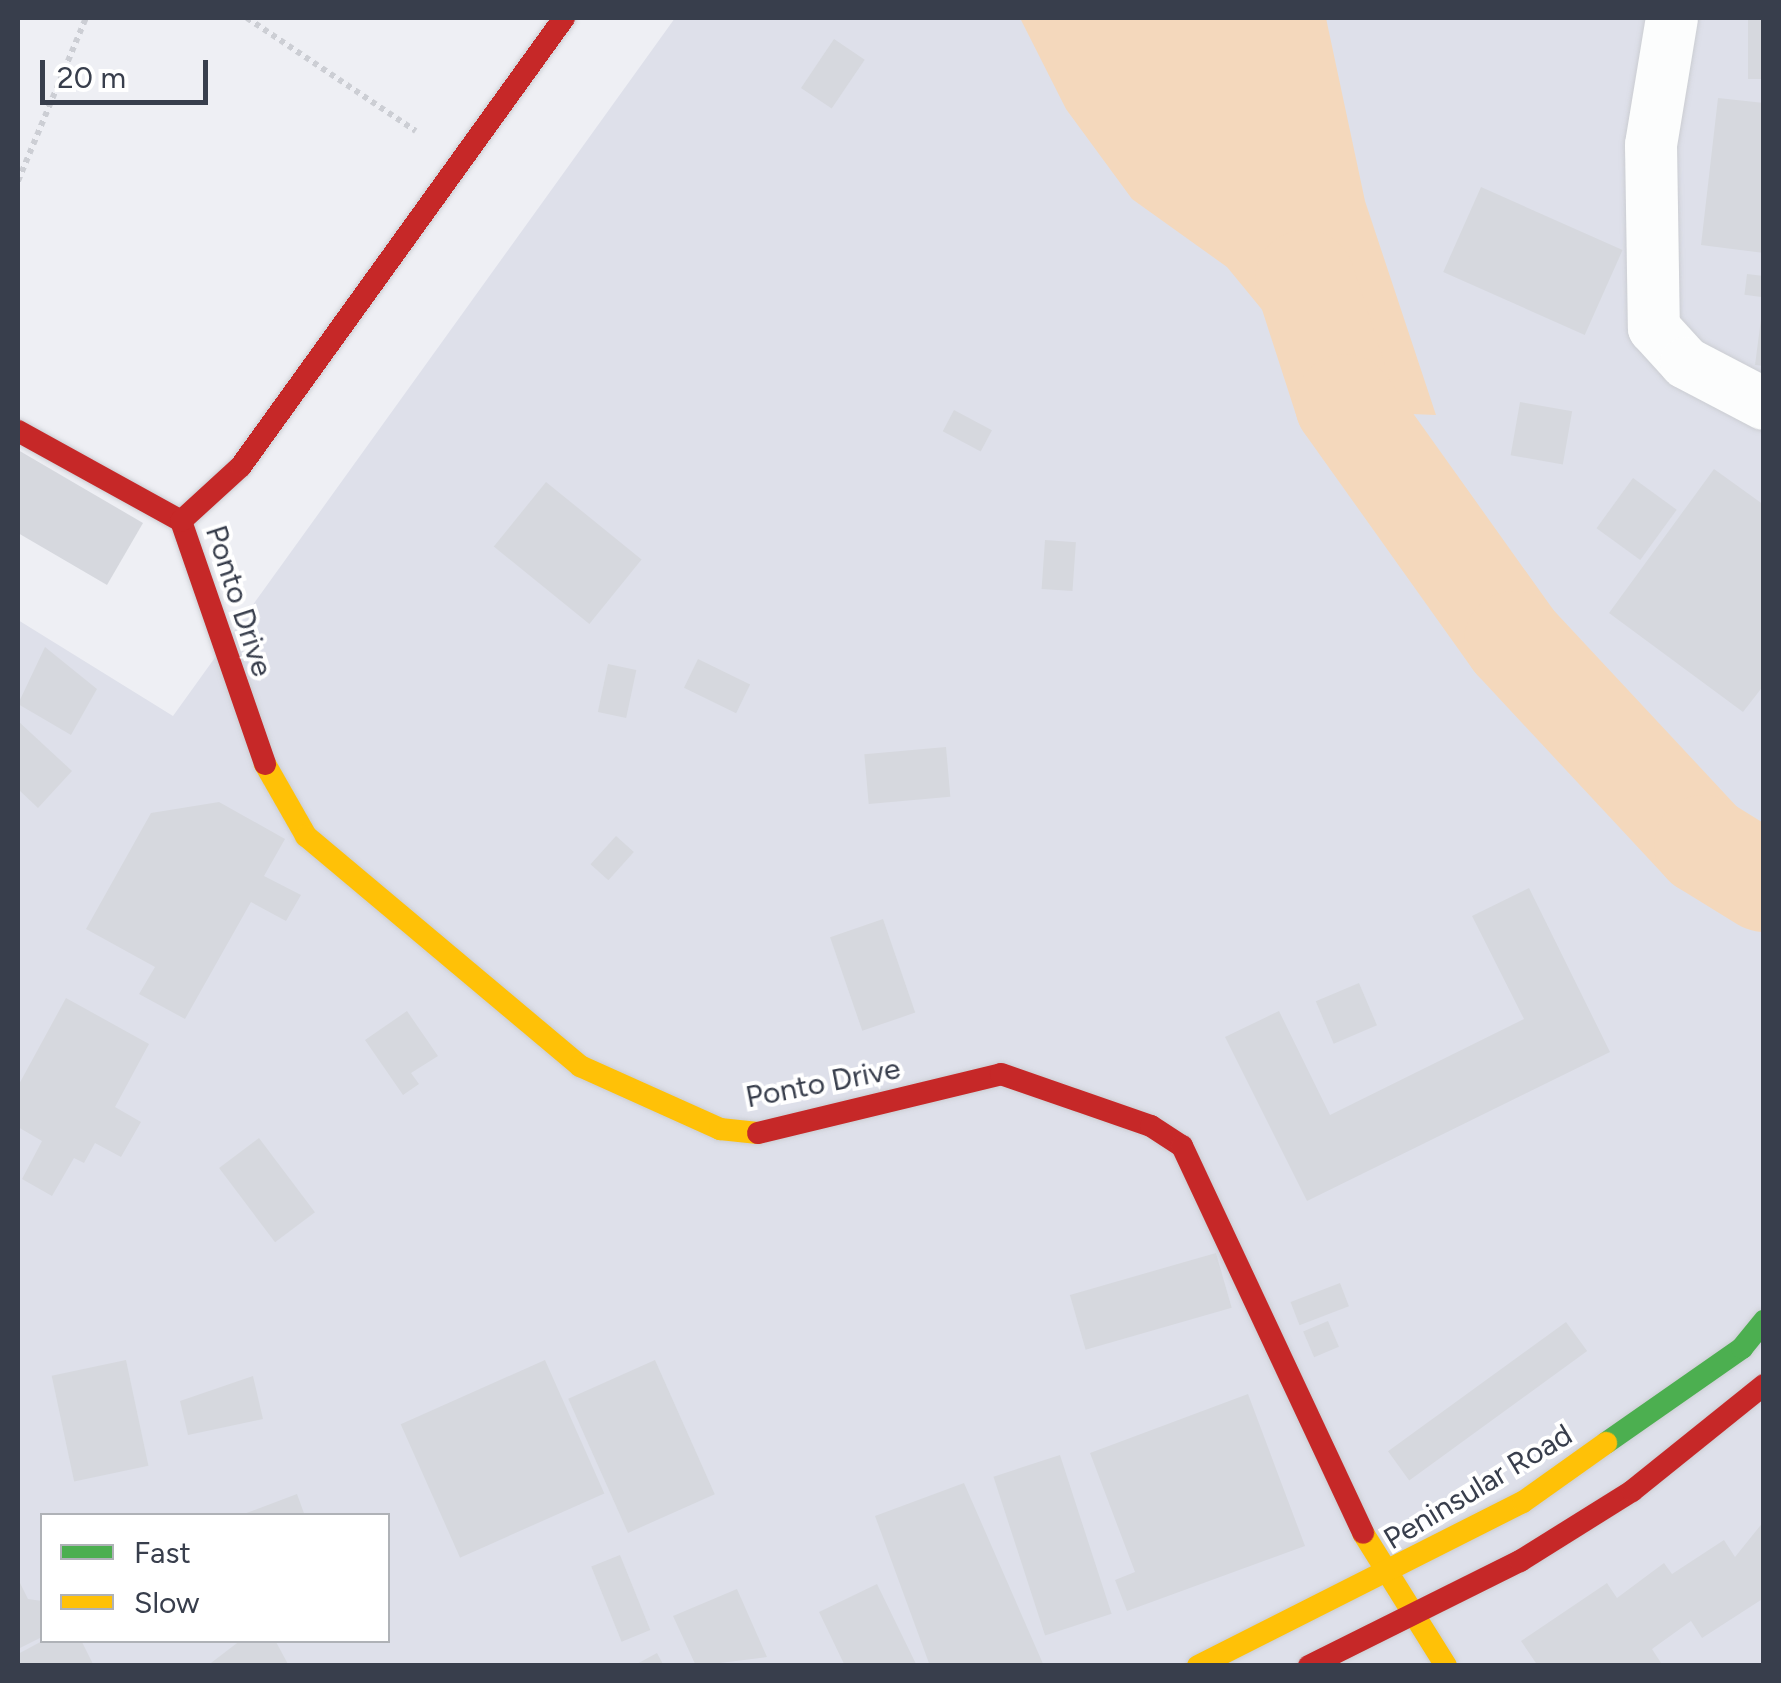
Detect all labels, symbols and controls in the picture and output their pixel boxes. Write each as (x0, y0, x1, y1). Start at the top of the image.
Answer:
scale bar (45, 40, 212, 102)
text: 20 m (57, 59, 126, 96)
street label: Ponto Drive (198, 521, 280, 681)
street label: Ponto Drive (743, 1050, 903, 1116)
street label: Peninsular Road (1377, 1417, 1579, 1557)
legend (40, 1513, 390, 1643)
text: Fast (134, 1534, 191, 1571)
text: Slow (134, 1584, 200, 1621)

